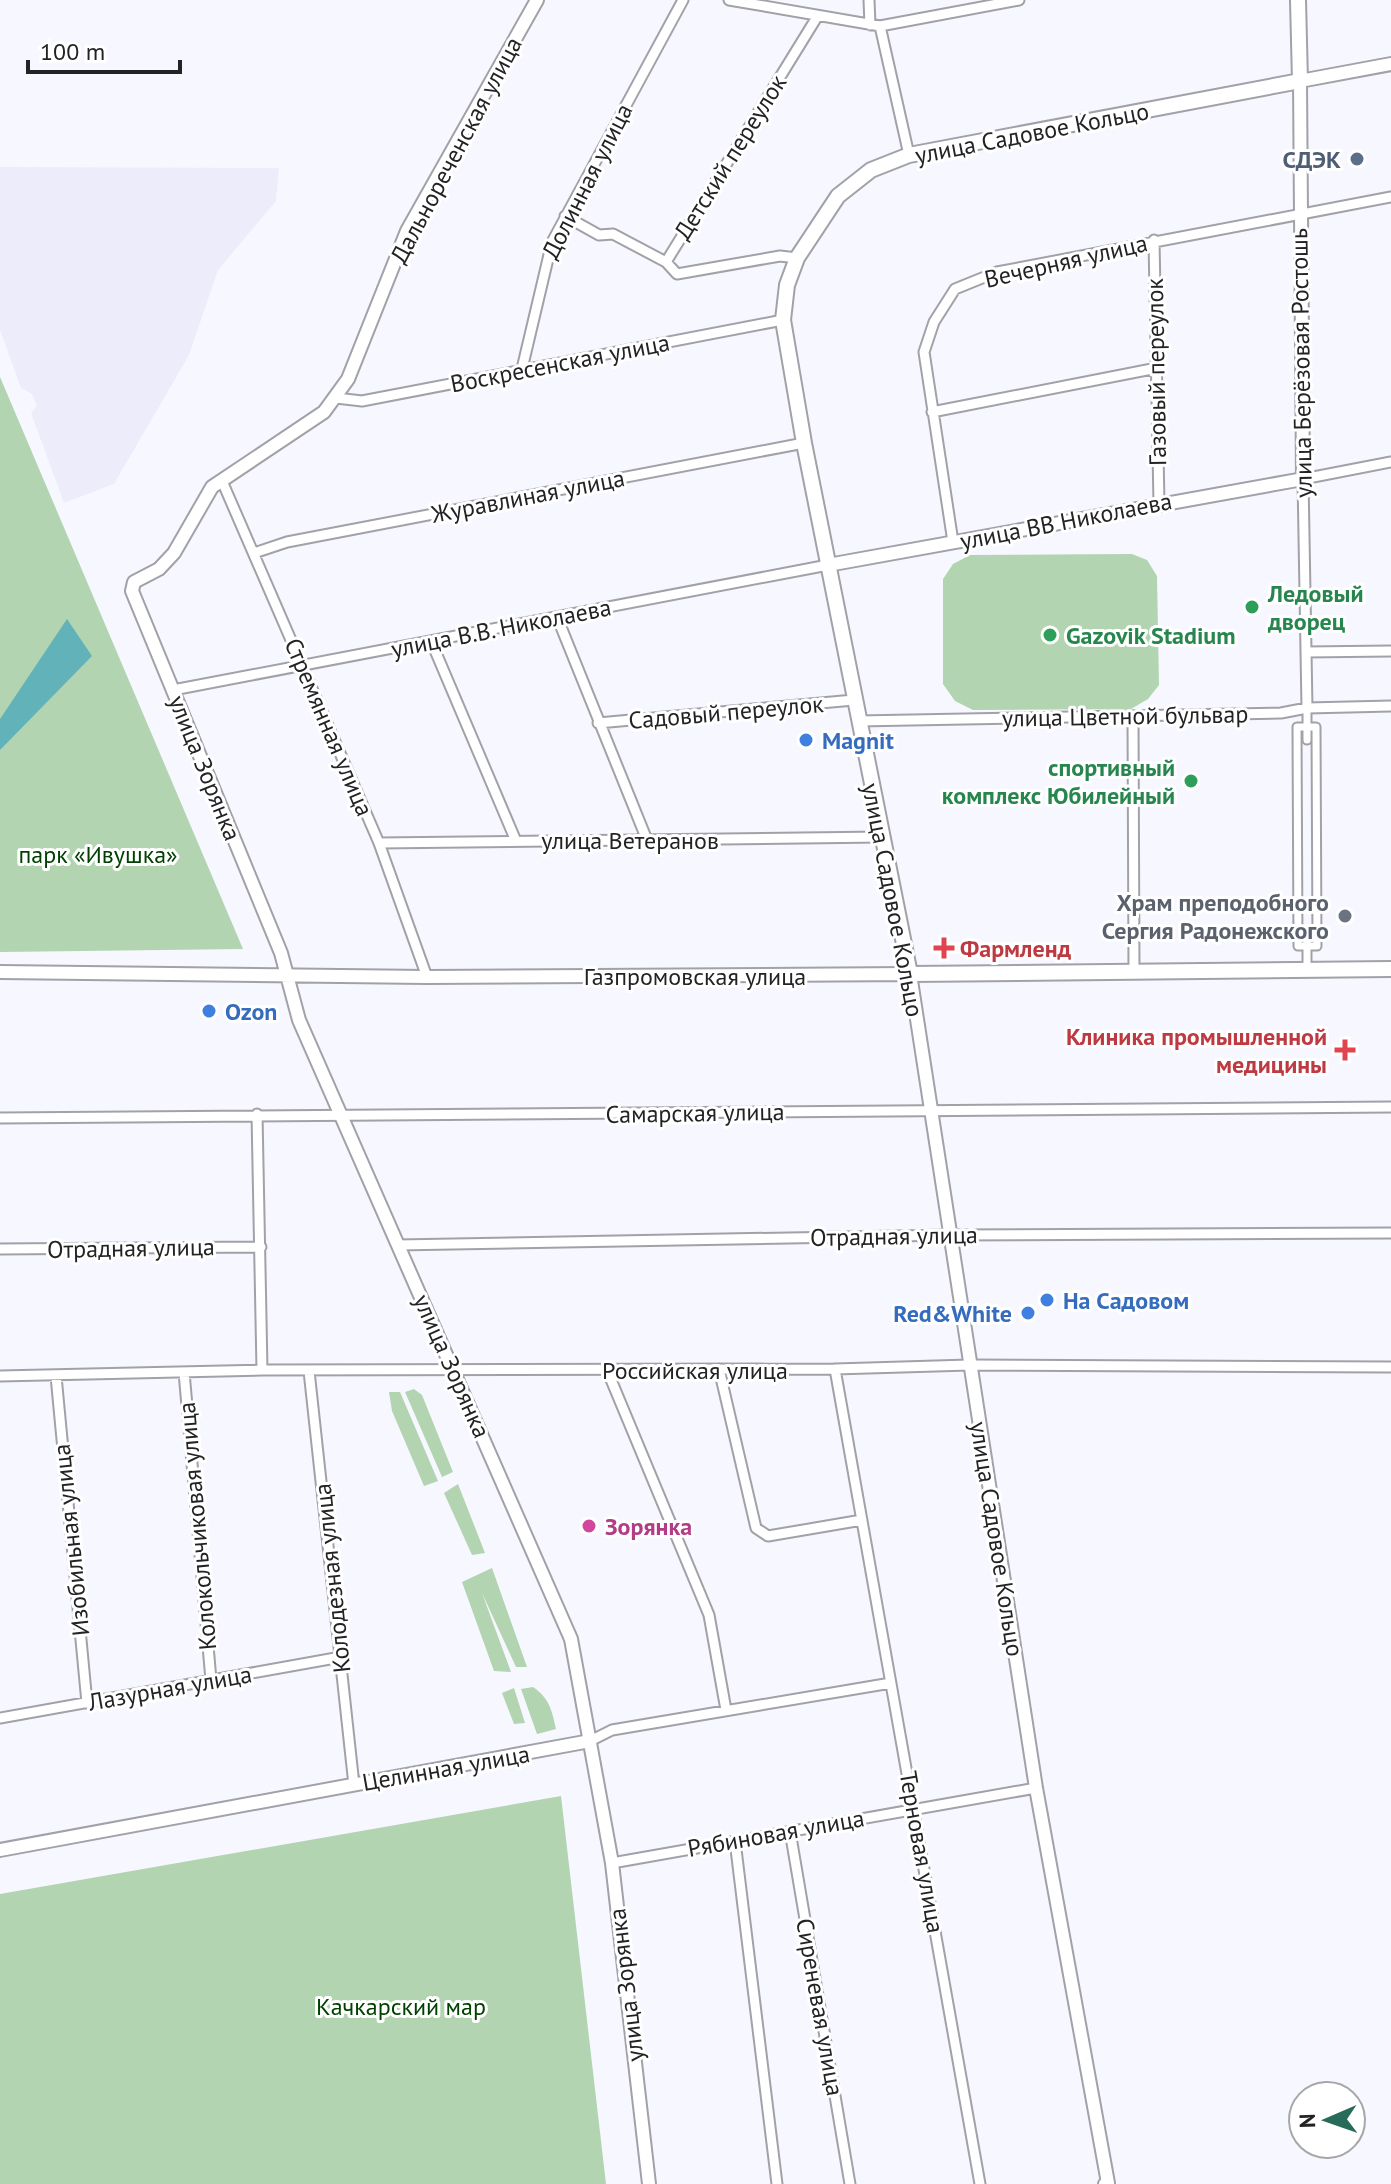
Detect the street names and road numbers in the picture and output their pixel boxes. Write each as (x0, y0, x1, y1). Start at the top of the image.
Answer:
street label: Дальнореченская улица (383, 31, 529, 269)
street label: Детский переулок (667, 68, 793, 245)
street label: улица Садовое Кольцо (913, 95, 1151, 171)
street label: Долинная улица (535, 98, 639, 264)
street label: Вечерняя улица (981, 227, 1151, 295)
street label: улица Берёзовая Ростошь (1283, 228, 1319, 498)
street label: Газовый переулок (1139, 277, 1173, 466)
street label: Воскресенская улица (448, 327, 672, 399)
street label: Журавлиная улица (428, 462, 627, 530)
street label: улица ВВ Николаева (957, 485, 1175, 557)
street label: улица В.В. Николаева (388, 591, 614, 665)
street label: Стремянная улица (278, 633, 380, 821)
street label: Садовый переулок (627, 688, 825, 736)
street label: улица Зорянка (162, 691, 248, 845)
street label: улица Цветной бульвар (1001, 698, 1249, 734)
street label: улица Садовое Кольцо (855, 781, 931, 1019)
street label: улица Ветеранов (541, 825, 719, 856)
street label: Газпромовская улица (584, 961, 806, 992)
street label: Самарская улица (605, 1096, 785, 1130)
street label: Отрадная улица (810, 1219, 978, 1253)
street label: Отрадная улица (47, 1231, 215, 1265)
street label: улица Зорянка (407, 1289, 497, 1443)
street label: Российская улица (602, 1355, 788, 1386)
street label: Колокольчиковая улица (171, 1401, 223, 1651)
street label: улица Садовое Кольцо (963, 1419, 1031, 1659)
street label: Изобильная улица (46, 1443, 96, 1637)
street label: Колодезная улица (307, 1482, 357, 1674)
street label: Лазурная улица (85, 1658, 254, 1718)
street label: Целинная улица (360, 1738, 532, 1798)
street label: Терновая улица (892, 1769, 952, 1935)
street label: Рябиновая улица (685, 1802, 867, 1864)
street label: улица Зорянка (601, 1907, 651, 2063)
street label: Сиреневая улица (789, 1916, 851, 2098)

